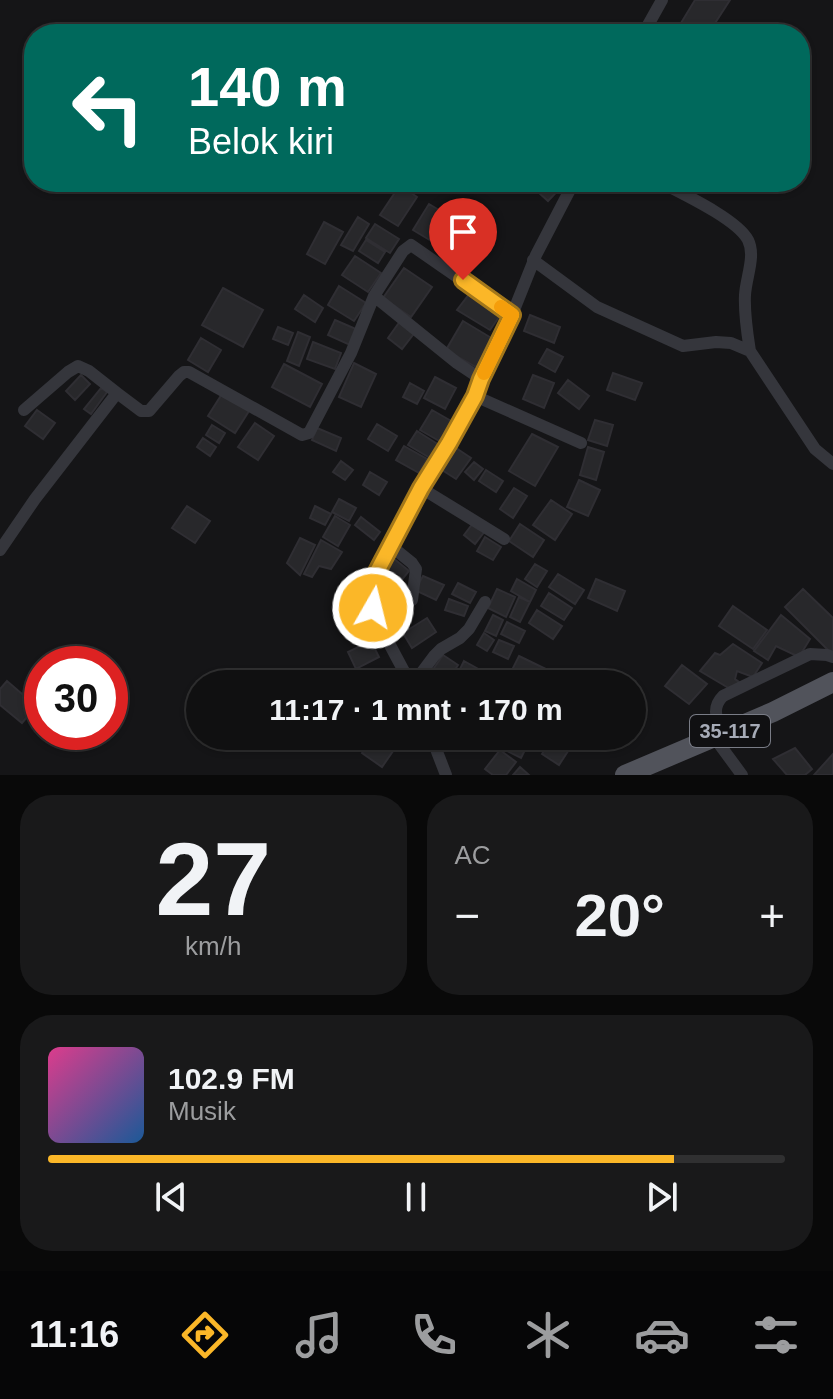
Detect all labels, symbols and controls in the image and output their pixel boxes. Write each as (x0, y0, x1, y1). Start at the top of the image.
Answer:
text: 140 m (188, 55, 347, 118)
icon: left (56, 56, 160, 160)
text: Belok kiri (188, 121, 334, 162)
pin (429, 198, 497, 280)
icon: arrive (441, 210, 485, 254)
position arrow (331, 566, 415, 650)
speed limit sign: 30 (24, 646, 128, 750)
text: 11:17 · 1 mnt · 170 m (269, 693, 563, 726)
road number: 35-117 (690, 715, 770, 747)
text: 27 (155, 821, 271, 937)
text: AC (455, 840, 491, 870)
text: 20° (574, 882, 665, 949)
text: − (455, 891, 480, 940)
text: + (759, 891, 785, 940)
text: km/h (185, 931, 241, 961)
text: 102.9 FM (168, 1062, 295, 1095)
text: Musik (168, 1096, 236, 1126)
icon: previous (149, 1175, 193, 1219)
icon: pause (394, 1175, 438, 1219)
icon: next (640, 1175, 684, 1219)
icon: directions (177, 1307, 233, 1363)
icon: music (291, 1307, 347, 1363)
icon: phone (406, 1307, 462, 1363)
icon: climate (520, 1307, 576, 1363)
icon: car (634, 1307, 690, 1363)
icon: filters (748, 1307, 804, 1363)
text: 11:16 (29, 1314, 119, 1355)

